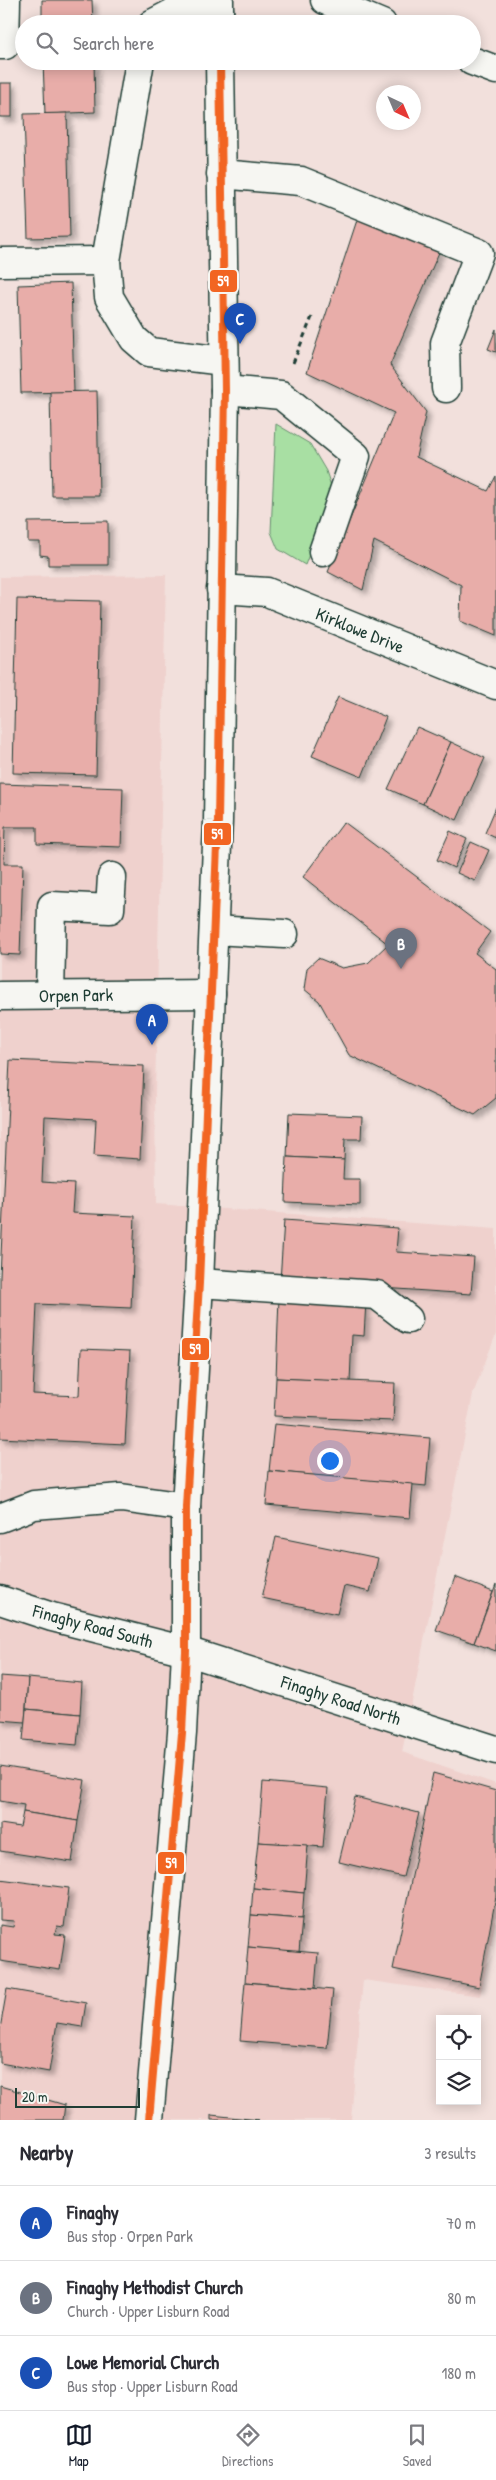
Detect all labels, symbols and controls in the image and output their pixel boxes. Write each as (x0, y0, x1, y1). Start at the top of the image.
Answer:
search box (15, 15, 481, 70)
icon: search (33, 29, 61, 57)
text: Search here (73, 30, 154, 56)
north arrow (376, 85, 421, 130)
line badge: 59 (209, 269, 238, 293)
text: 59 (217, 271, 229, 290)
pin: C (224, 303, 256, 344)
street label: Kirklowe Drive (312, 601, 408, 659)
line badge: 59 (203, 822, 232, 846)
text: 59 (211, 824, 223, 843)
pin: B (385, 928, 417, 969)
street label: Orpen Park (39, 982, 114, 1008)
pin: A (136, 1004, 168, 1045)
line badge: 59 (181, 1337, 210, 1361)
text: 59 (189, 1339, 201, 1358)
your location (317, 1448, 343, 1474)
street label: Finaghy Road South (29, 1598, 156, 1654)
street label: Finaghy Road North (277, 1669, 404, 1731)
line badge: 59 (157, 1851, 185, 1875)
text: 59 (165, 1853, 177, 1872)
map controls (436, 2015, 481, 2105)
button: locate (436, 2015, 481, 2060)
button: layers (436, 2060, 481, 2105)
scale bar (15, 2085, 140, 2108)
text: 20 m (22, 2087, 48, 2106)
text: Nearby (20, 2138, 73, 2167)
text: 3 results (424, 2142, 476, 2164)
text: Finaghy (67, 2199, 119, 2225)
text: A (32, 2212, 40, 2234)
text: 70 m (446, 2212, 476, 2234)
text: Bus stop · Orpen Park (67, 2225, 193, 2247)
text: Finaghy Methodist Church (67, 2274, 243, 2300)
text: B (32, 2287, 40, 2309)
text: 80 m (447, 2287, 476, 2309)
text: Church · Upper Lisburn Road (67, 2300, 229, 2322)
text: Lowe Memorial Church (67, 2349, 219, 2375)
text: C (32, 2362, 40, 2384)
text: 180 m (442, 2362, 476, 2384)
text: Bus stop · Upper Lisburn Road (67, 2375, 238, 2397)
tab: Map (65, 2421, 93, 2470)
tab: Directions (222, 2421, 273, 2470)
tab: Saved (403, 2421, 431, 2470)

